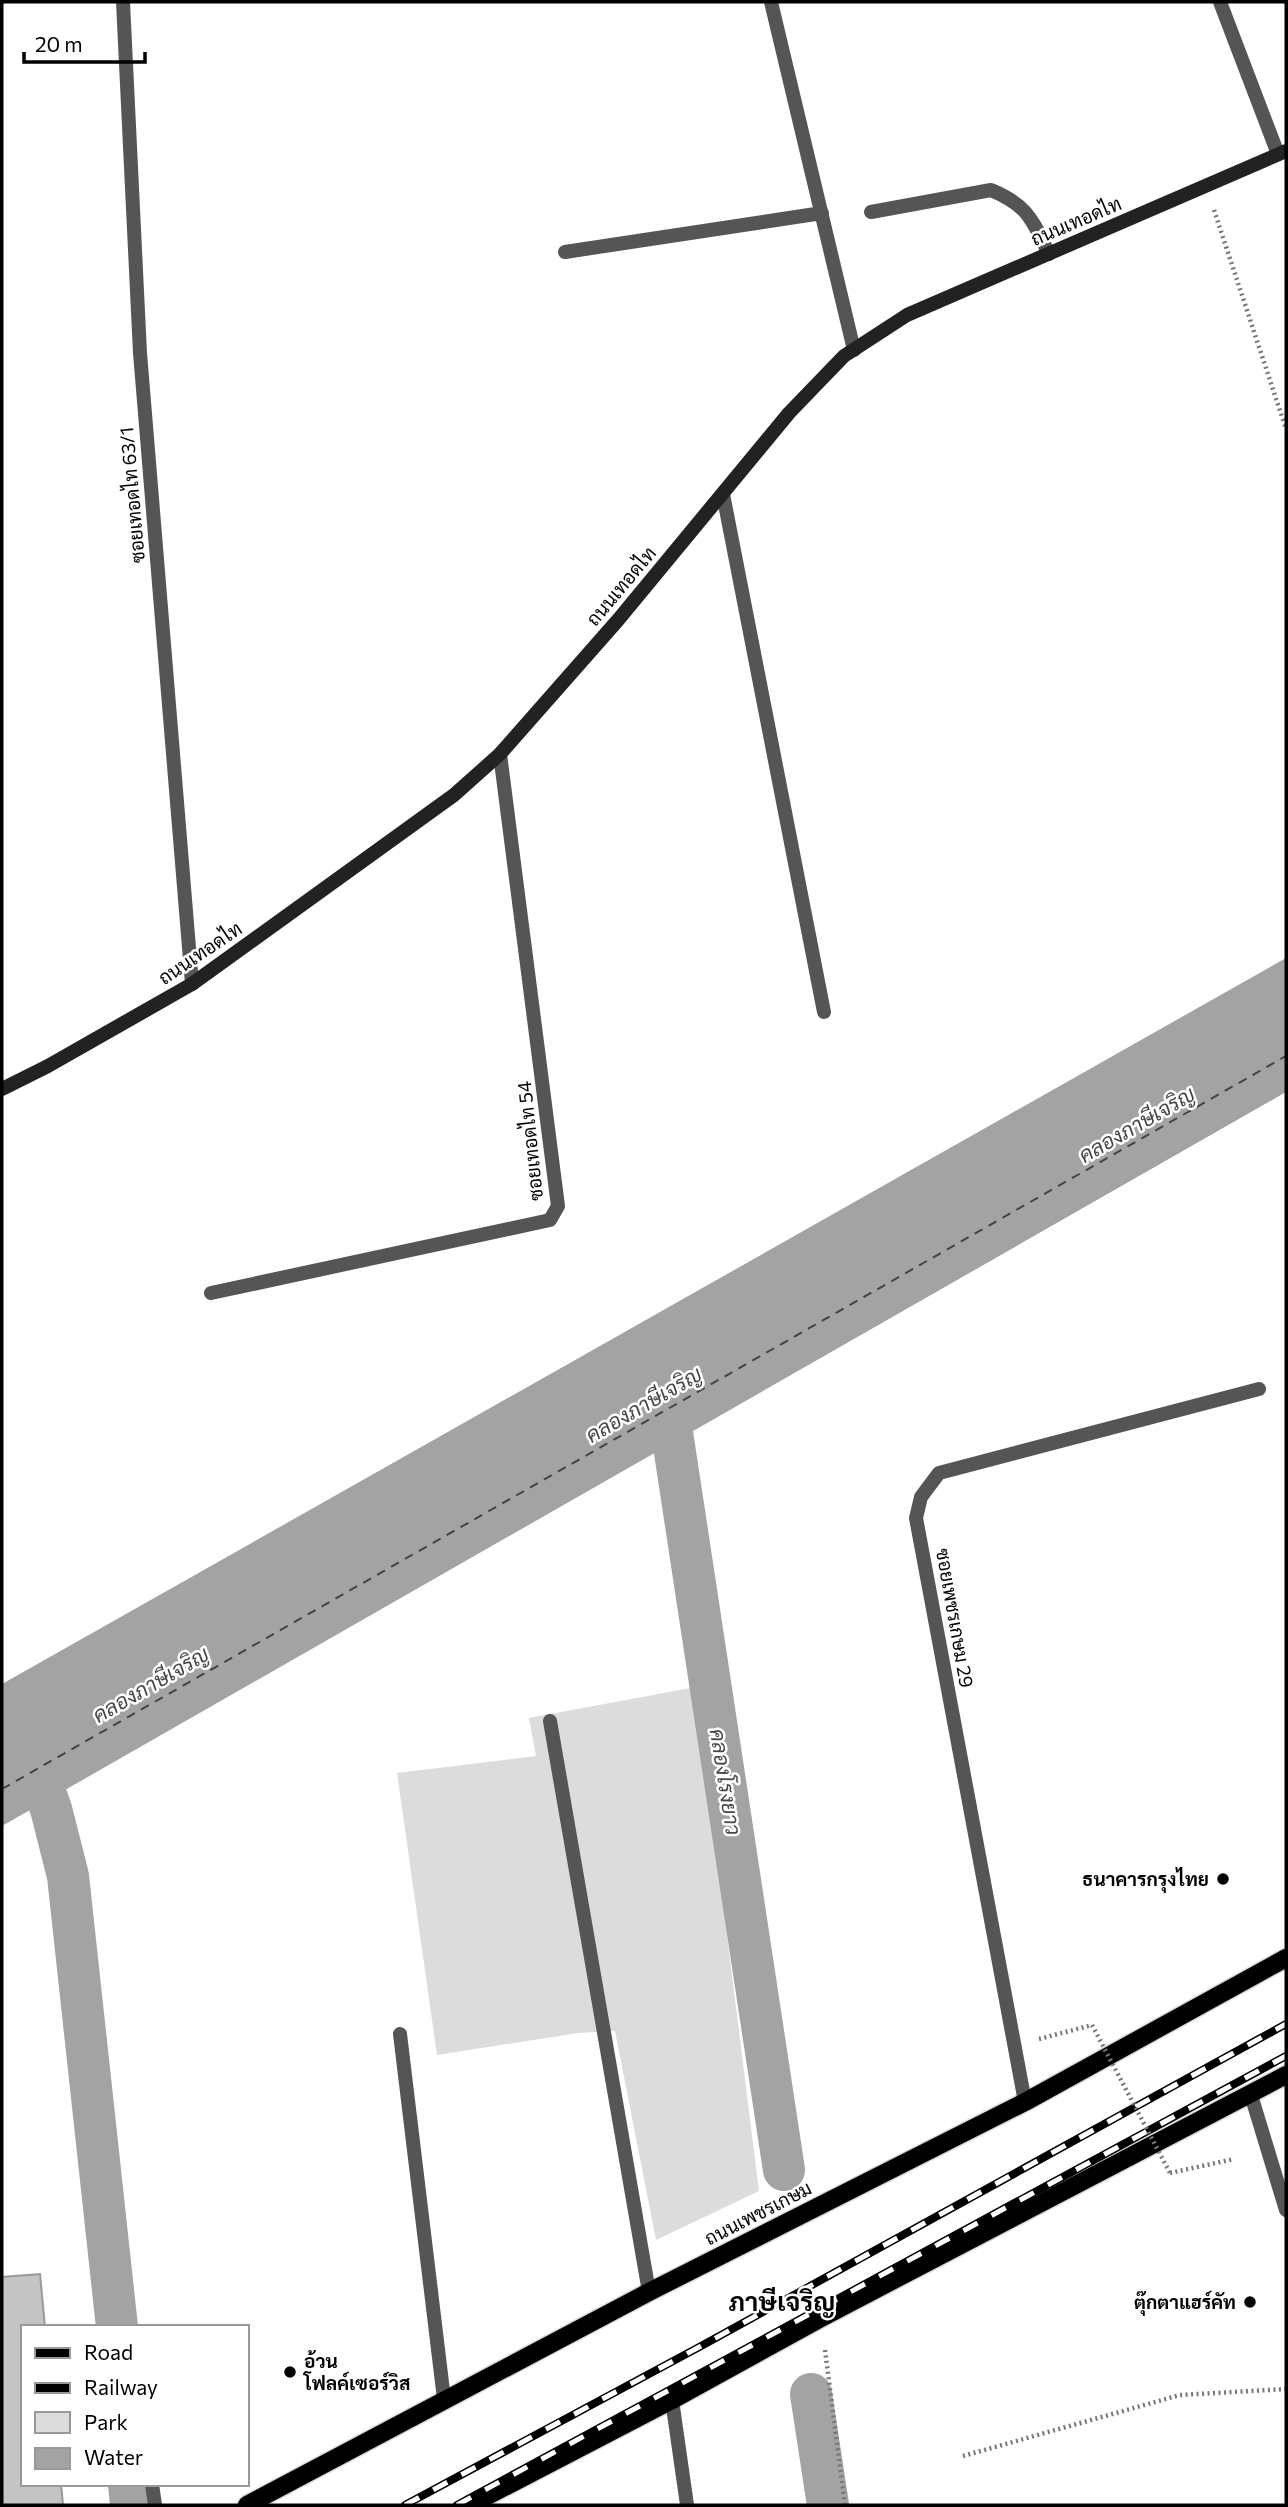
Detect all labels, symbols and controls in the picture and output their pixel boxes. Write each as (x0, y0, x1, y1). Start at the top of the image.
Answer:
scale bar (24, 21, 145, 65)
text: 20 m (35, 31, 83, 56)
street label: ถนนเทอดไท (1027, 191, 1124, 250)
street label: ซอยเทอดไท 63/1 (114, 426, 149, 564)
street label: ถนนเทอดไท (581, 542, 660, 630)
street label: ถนนเทอดไท (154, 916, 246, 989)
street label: ซอยเทอดไท 54 (512, 1080, 547, 1202)
water label: คลองภาษีเจริญ (1074, 1080, 1200, 1168)
water label: คลองภาษีเจริญ (581, 1360, 707, 1448)
street label: ซอยเพชรเกษม 29 (932, 1546, 979, 1689)
water label: คลองภาษีเจริญ (88, 1640, 214, 1728)
water label: คลองโรงยาว (706, 1727, 747, 1837)
place label: ธนาคารกรุงไทย (1082, 1867, 1209, 1894)
marker: ธนาคารกรุงไทย (1215, 1871, 1231, 1887)
street label: ถนนเพชรเกษม (700, 2176, 815, 2249)
district label: ภาษีเจริญ (729, 2285, 835, 2318)
place label: ตุ๊กตาแฮร์คัท (1134, 2290, 1236, 2317)
marker: ตุ๊กตาแฮร์คัท (1242, 2294, 1258, 2310)
legend (21, 2325, 248, 2486)
text: Road (84, 2339, 133, 2364)
place label: อ้วน โฟลค์เซอร์วิส (303, 2349, 410, 2394)
marker: อ้วน โฟลค์เซอร์วิส (282, 2364, 298, 2380)
text: Railway (84, 2374, 158, 2399)
text: Park (84, 2409, 128, 2434)
text: Water (84, 2444, 143, 2469)

